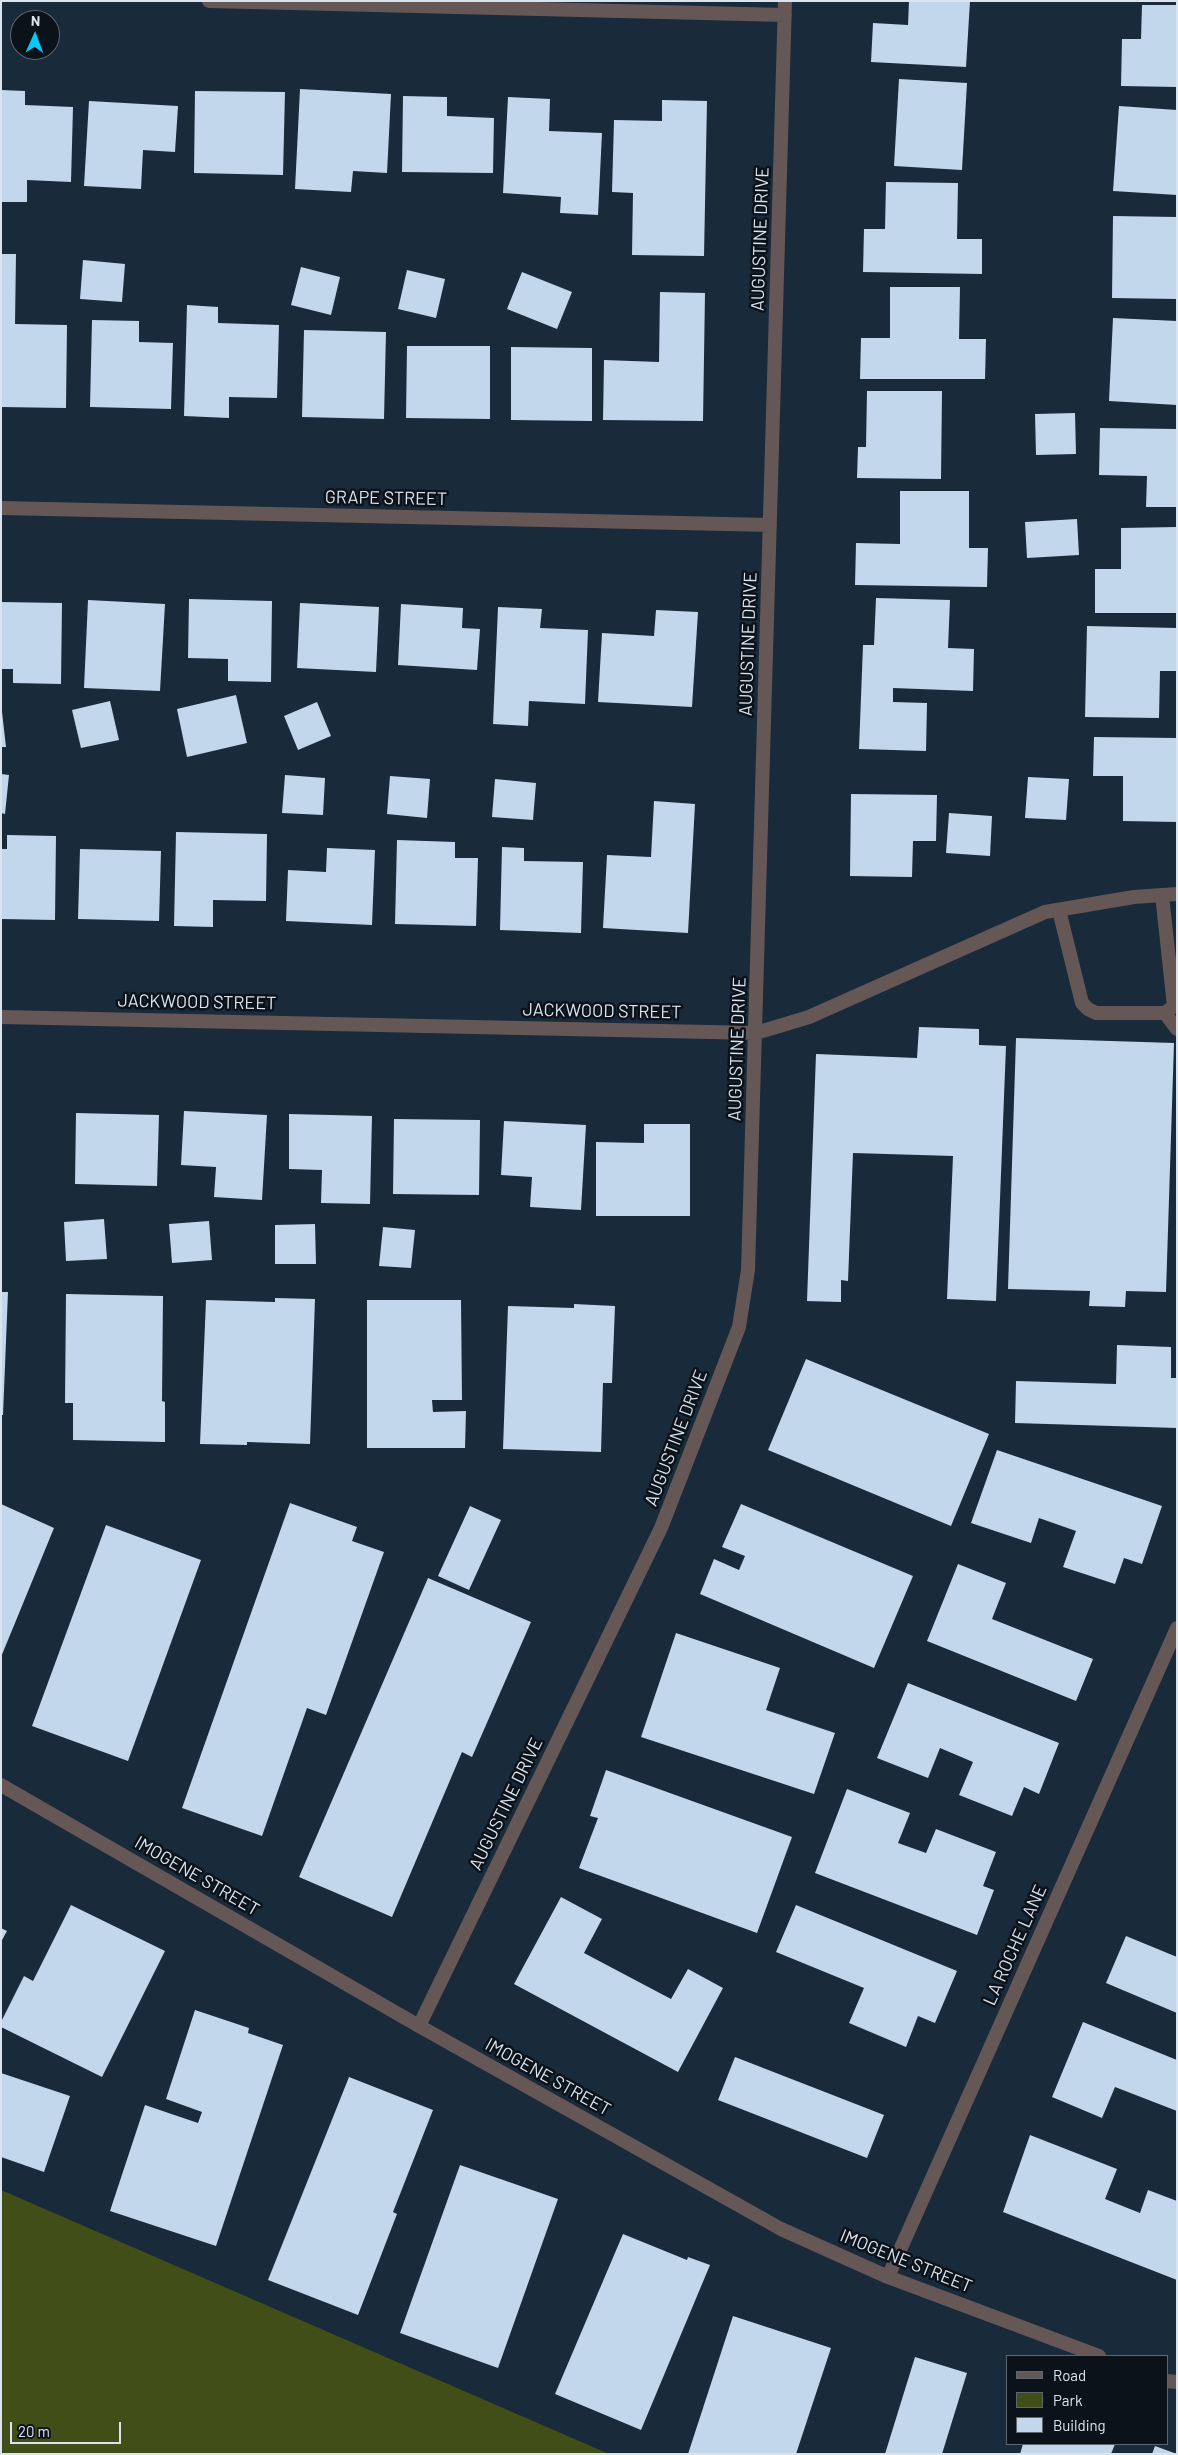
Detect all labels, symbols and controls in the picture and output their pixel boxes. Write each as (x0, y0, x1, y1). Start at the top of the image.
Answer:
north arrow (10, 10, 60, 60)
text: N (31, 12, 40, 29)
street label: AUGUSTINE DRIVE (747, 166, 773, 312)
street label: GRAPE STREET (325, 486, 447, 510)
street label: AUGUSTINE DRIVE (735, 571, 761, 717)
street label: AUGUSTINE DRIVE (724, 976, 750, 1122)
street label: JACKWOOD STREET (117, 990, 277, 1014)
street label: JACKWOOD STREET (522, 999, 682, 1023)
street label: AUGUSTINE DRIVE (640, 1367, 712, 1509)
street label: AUGUSTINE DRIVE (465, 1734, 547, 1874)
street label: IMOGENE STREET (131, 1832, 263, 1920)
street label: LA ROCHE LANE (979, 1881, 1051, 2009)
street label: IMOGENE STREET (481, 2034, 615, 2120)
street label: IMOGENE STREET (837, 2225, 975, 2297)
legend (1006, 2355, 1168, 2445)
text: Road (1053, 2366, 1086, 2384)
text: Park (1053, 2391, 1082, 2409)
scale bar (12, 2412, 124, 2444)
text: Building (1053, 2416, 1106, 2434)
text: 20 m (18, 2422, 50, 2440)

